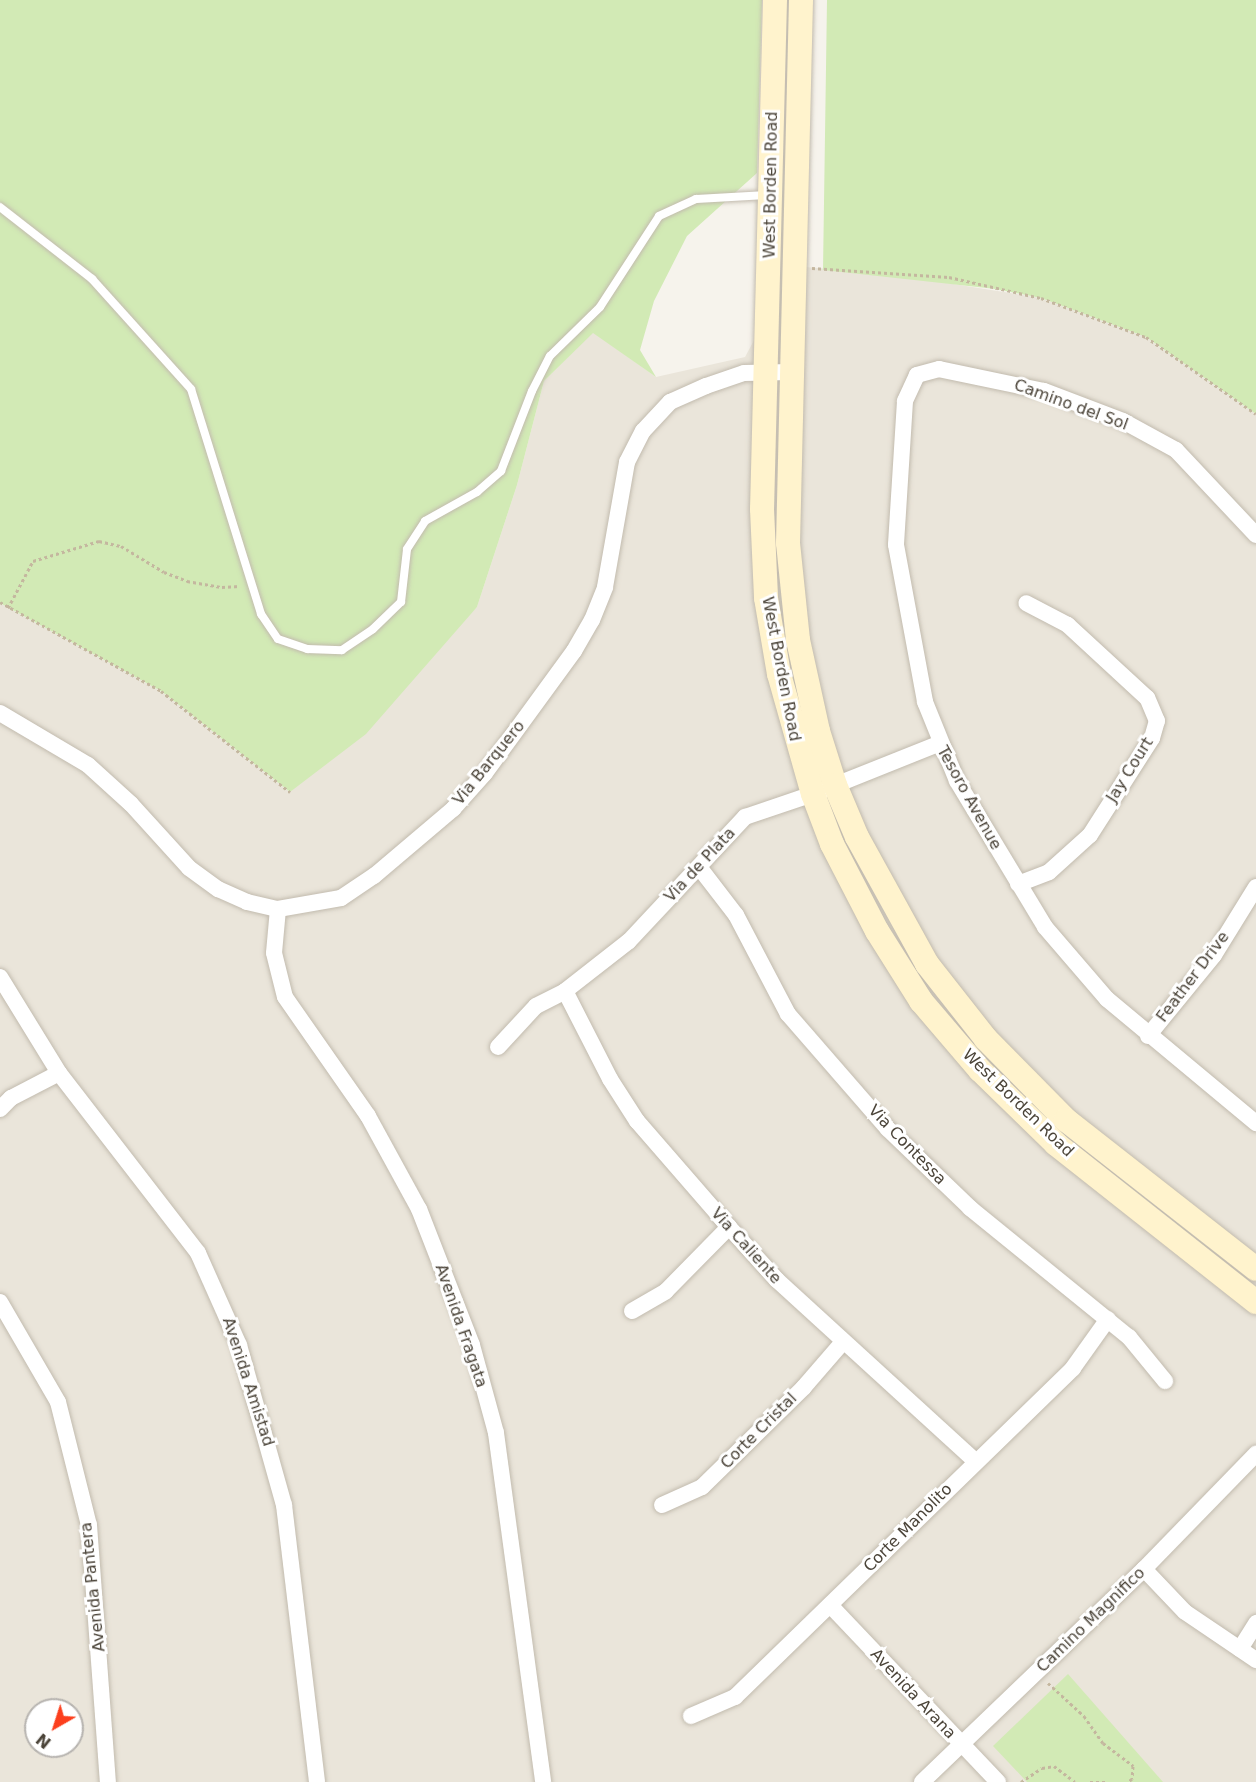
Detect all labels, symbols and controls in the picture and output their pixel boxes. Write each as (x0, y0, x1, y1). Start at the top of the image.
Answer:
street label: West Borden Road (760, 111, 782, 259)
street label: Camino del Sol (1011, 375, 1131, 435)
street label: West Borden Road (758, 595, 804, 743)
street label: Via Barquero (449, 717, 529, 809)
street label: Jay Court (1103, 734, 1157, 806)
street label: Tesoro Avenue (933, 743, 1005, 853)
street label: Via de Plata (661, 824, 739, 906)
street label: Feather Drive (1153, 928, 1233, 1026)
street label: West Borden Road (959, 1045, 1077, 1161)
street label: Via Contessa (864, 1101, 950, 1189)
street label: Via Caliente (707, 1204, 785, 1288)
street label: Avenida Fragata (431, 1262, 491, 1390)
street label: Avenida Amistad (218, 1315, 278, 1449)
street label: Corte Cristal (717, 1389, 801, 1473)
street label: Corte Manolito (860, 1480, 956, 1576)
street label: Avenida Pantera (77, 1521, 109, 1653)
street label: Camino Magnifico (1033, 1563, 1149, 1677)
street label: Avenida Arana (866, 1645, 960, 1743)
north arrow (24, 1698, 84, 1758)
text: N (32, 1729, 55, 1752)

